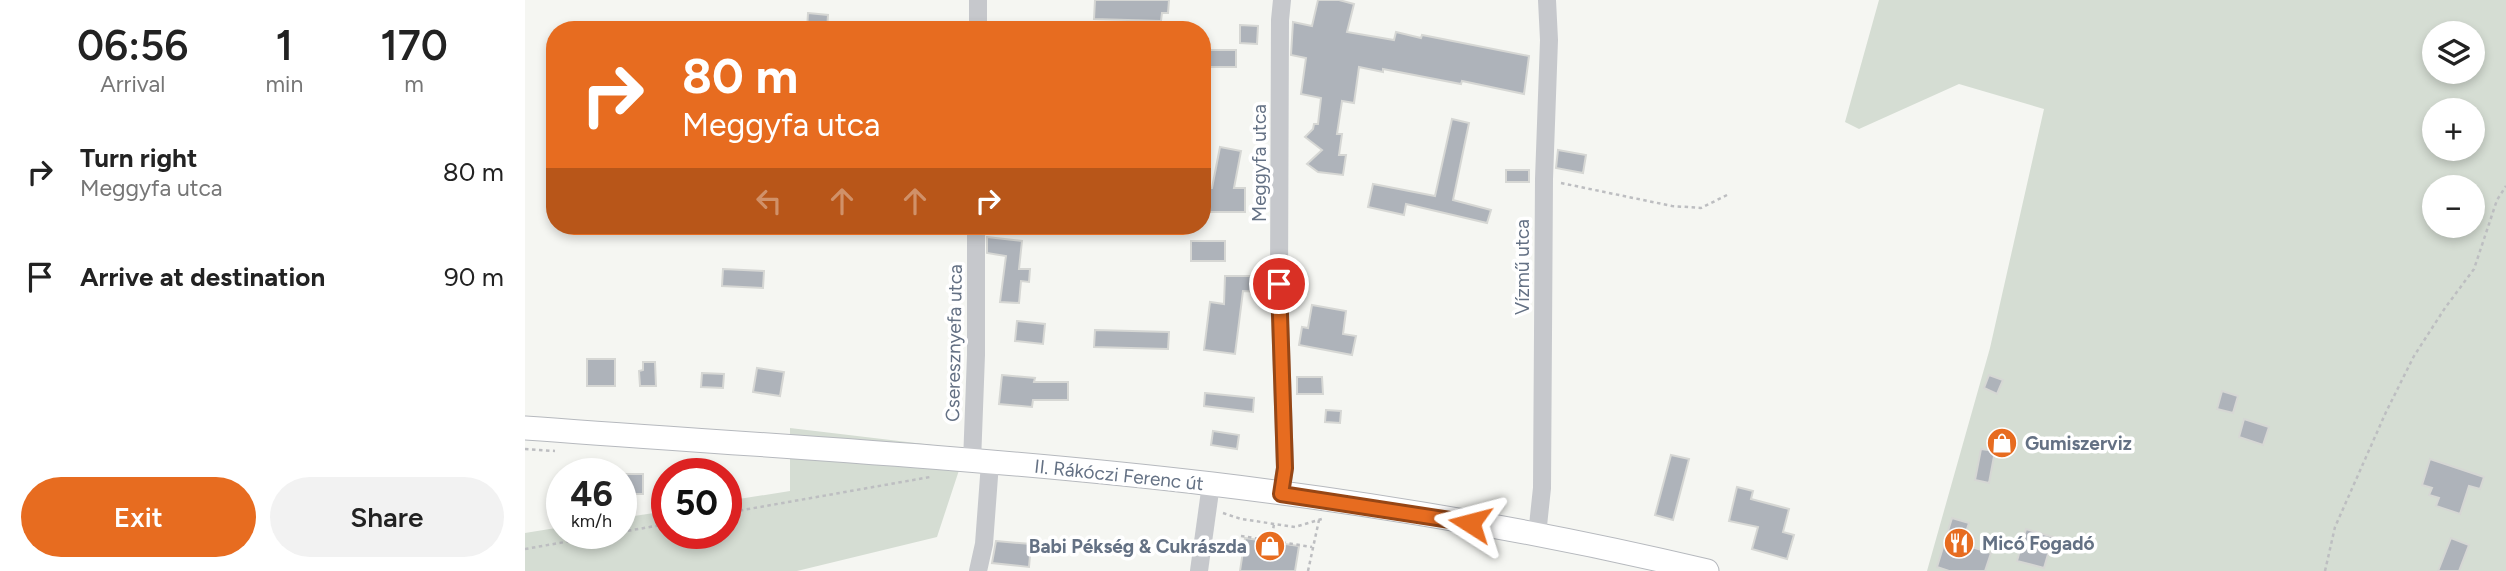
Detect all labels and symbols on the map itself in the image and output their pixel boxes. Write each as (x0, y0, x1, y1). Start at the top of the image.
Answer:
street label: Meggyfa utca (1248, 104, 1271, 222)
street label: Vízmű utca (1511, 219, 1534, 315)
pin (1249, 254, 1309, 314)
street label: Cseresznyefa utca (941, 264, 967, 422)
shop icon: Gumiszerviz (1985, 426, 2019, 460)
place label: Gumiszerviz (2025, 432, 2132, 455)
street label: II. Rákóczi Ferenc út (1033, 455, 1205, 495)
speed limit sign: 50 (651, 458, 742, 549)
position arrow (1433, 486, 1507, 560)
restaurant icon: Micó Fogadó (1942, 526, 1976, 560)
shop icon: Babi Pékség & Cukrászda (1253, 529, 1287, 563)
place label: Micó Fogadó (1982, 532, 2095, 555)
place label: Babi Pékség & Cukrászda (1029, 535, 1247, 558)

